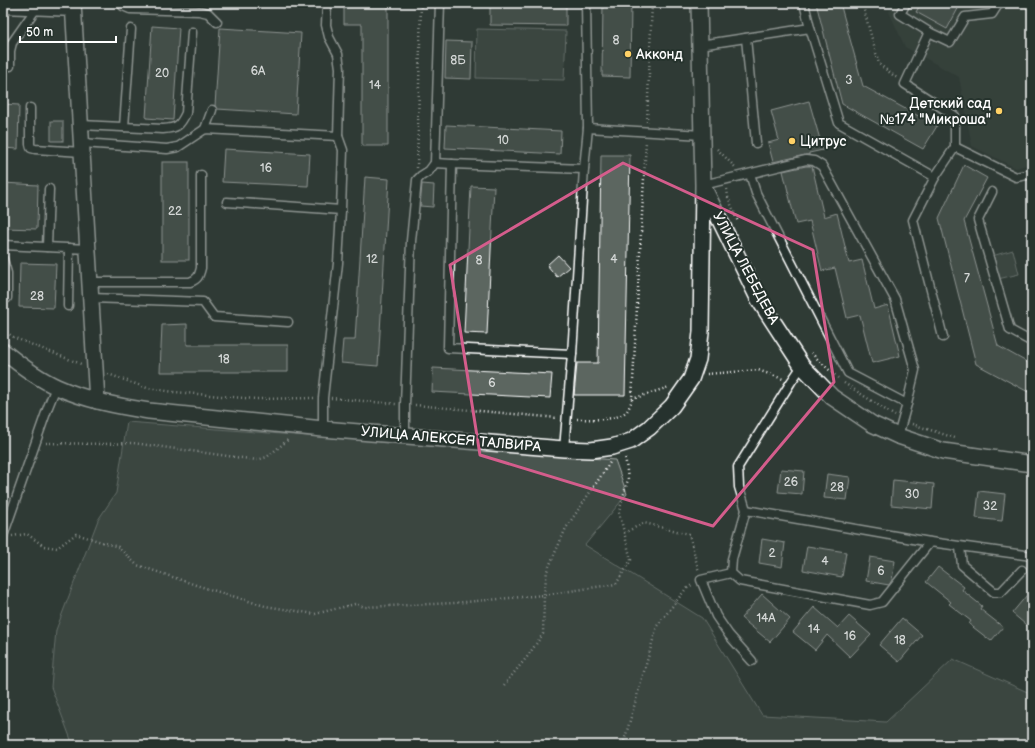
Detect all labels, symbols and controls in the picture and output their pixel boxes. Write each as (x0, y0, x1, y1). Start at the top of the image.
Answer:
scale bar (20, 18, 116, 44)
text: 50 m (26, 25, 53, 40)
house number: 8 (613, 33, 620, 48)
place label: Акконд (635, 46, 683, 63)
marker: Акконд (623, 49, 633, 59)
house number: 8Б (450, 53, 466, 68)
house number: 6А (251, 64, 266, 79)
house number: 20 (155, 66, 169, 81)
house number: 3 (845, 73, 853, 88)
house number: 14 (369, 78, 382, 93)
place label: Детский сад №174 "Микроша" (880, 95, 991, 128)
marker: Детский сад №174 "Микроша" (994, 106, 1004, 116)
house number: 10 (497, 133, 509, 148)
place label: Цитрус (800, 133, 846, 150)
marker: Цитрус (787, 136, 797, 146)
house number: 16 (260, 161, 272, 176)
house number: 22 (168, 204, 182, 219)
street label: УЛИЦА ЛЕБЕДЕВА (709, 209, 783, 327)
house number: 12 (366, 252, 378, 267)
house number: 4 (610, 252, 618, 267)
house number: 8 (476, 253, 483, 268)
house number: 7 (964, 271, 970, 286)
house number: 28 (30, 289, 44, 304)
house number: 18 (218, 352, 230, 367)
house number: 6 (488, 376, 496, 391)
street label: УЛИЦА АЛЕКСЕЯ ТАЛВИРА (360, 423, 542, 455)
house number: 26 (784, 475, 798, 490)
house number: 28 (830, 480, 844, 495)
house number: 30 (905, 487, 919, 502)
house number: 32 (983, 499, 997, 514)
house number: 2 (768, 546, 776, 561)
house number: 4 (821, 554, 829, 569)
house number: 6 (877, 564, 885, 579)
house number: 14А (756, 611, 776, 626)
house number: 14 (808, 622, 821, 637)
house number: 16 (844, 629, 856, 644)
house number: 18 (894, 633, 906, 648)

